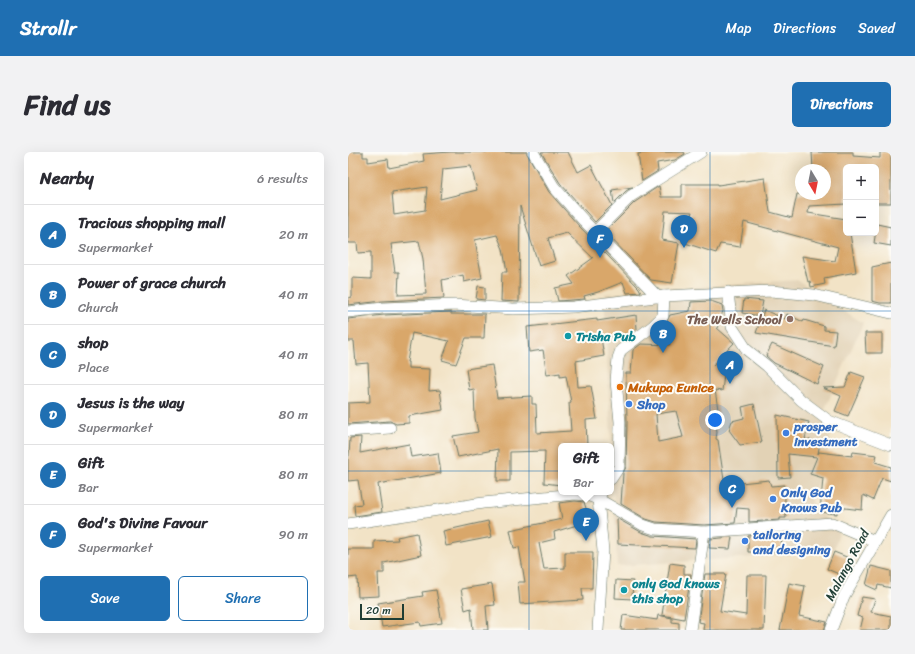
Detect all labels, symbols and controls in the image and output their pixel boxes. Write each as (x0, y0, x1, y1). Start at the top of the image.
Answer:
text: Strollr (20, 12, 76, 45)
text: Map (725, 16, 751, 41)
text: Directions (773, 16, 836, 41)
text: Saved (858, 16, 895, 41)
text: Find us (24, 80, 111, 129)
button: Directions (792, 82, 891, 127)
text: Nearby (40, 163, 94, 193)
north arrow (795, 164, 831, 200)
map controls (843, 164, 879, 236)
button: + (843, 164, 879, 200)
text: 6 results (257, 167, 308, 190)
button: − (843, 200, 879, 236)
text: Tracious shopping mall (78, 210, 225, 236)
pin: D (671, 215, 697, 248)
text: A (49, 223, 57, 246)
text: 20 m (279, 223, 308, 246)
pin: F (587, 225, 613, 258)
text: Supermarket (78, 236, 153, 259)
text: Power of grace church (78, 270, 226, 296)
text: B (49, 283, 57, 306)
text: 40 m (278, 283, 308, 306)
text: Church (78, 296, 119, 319)
place label: The Wells School (687, 308, 783, 331)
marker: The Wells School (785, 314, 795, 324)
pin: B (650, 320, 676, 353)
place label: Trisha Pub (576, 325, 637, 348)
text: shop (78, 330, 108, 356)
marker: Trisha Pub (563, 331, 573, 341)
text: C (49, 343, 57, 366)
text: 40 m (278, 343, 308, 366)
pin: A (717, 351, 743, 384)
text: Place (78, 356, 109, 379)
place label: Mukupa Eunice (627, 376, 715, 399)
marker: Mukupa Eunice (615, 382, 625, 392)
text: Jesus is the way (78, 390, 184, 416)
place label: Shop (636, 393, 666, 416)
marker: Shop (624, 399, 634, 409)
text: D (49, 403, 57, 426)
text: 80 m (279, 403, 308, 426)
your location (705, 410, 725, 430)
place label: prosper investment (793, 415, 858, 453)
text: Supermarket (78, 416, 153, 439)
marker: prosper investment (781, 428, 791, 438)
popup (558, 443, 614, 495)
text: Gift (573, 445, 599, 471)
text: Gift (78, 450, 104, 476)
text: E (49, 463, 57, 486)
text: 80 m (279, 463, 308, 486)
text: Bar (573, 471, 593, 494)
pin: C (719, 475, 745, 508)
text: Bar (78, 476, 98, 499)
place label: Only God Knows Pub (780, 481, 843, 519)
marker: Only God Knows Pub (768, 494, 778, 504)
pin: E (573, 508, 599, 541)
text: God's Divine Favour (78, 510, 208, 536)
text: F (49, 523, 57, 546)
text: 90 m (278, 523, 308, 546)
place label: tailoring and designing (752, 523, 831, 561)
street label: Malango Road (818, 524, 876, 605)
text: Supermarket (78, 536, 153, 559)
marker: tailoring and designing (740, 536, 750, 546)
place label: only God knows this shop (632, 572, 721, 610)
button: Save (40, 576, 170, 621)
button: Share (178, 576, 308, 621)
marker: only God knows this shop (619, 585, 629, 595)
text: 20 m (366, 601, 391, 620)
scale bar (360, 602, 404, 621)

